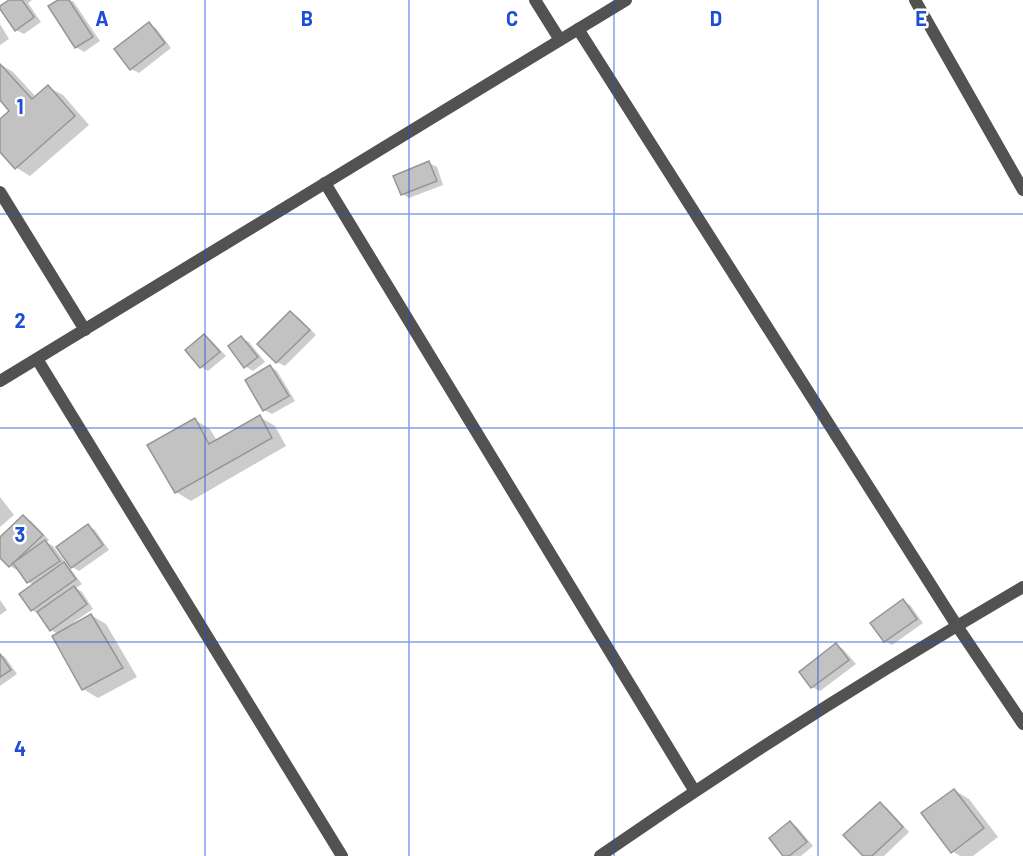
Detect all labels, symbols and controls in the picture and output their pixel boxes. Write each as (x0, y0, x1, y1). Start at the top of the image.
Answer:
text: A (95, 6, 109, 30)
text: B (301, 6, 313, 30)
text: C (506, 6, 518, 30)
text: D (710, 6, 722, 30)
text: E (915, 6, 927, 30)
text: 1 (16, 94, 24, 118)
text: 2 (14, 308, 26, 332)
text: 3 (15, 522, 25, 546)
text: 4 (14, 736, 26, 760)

